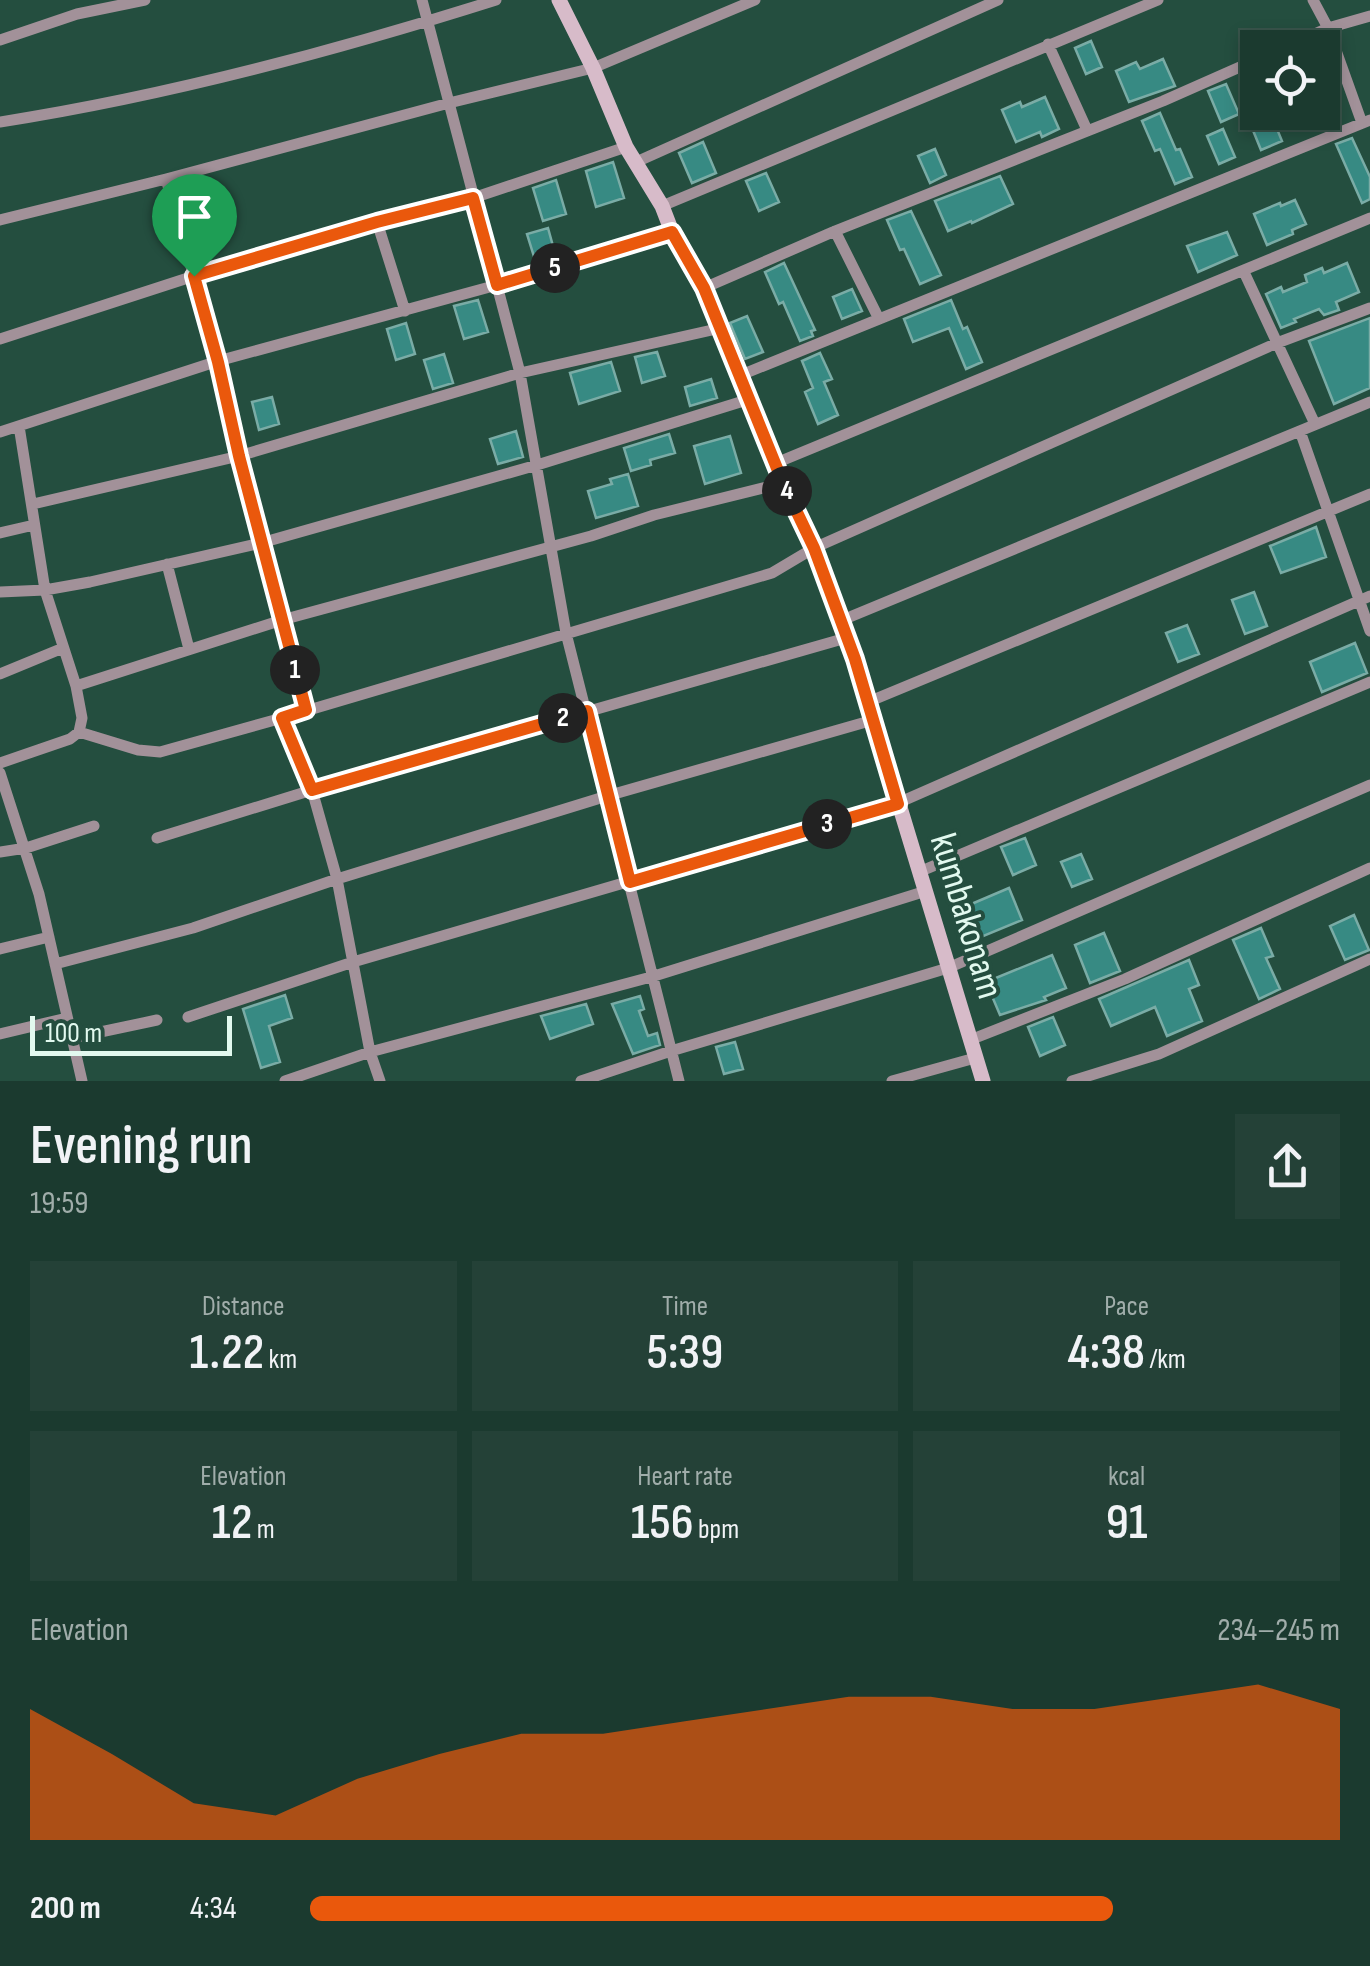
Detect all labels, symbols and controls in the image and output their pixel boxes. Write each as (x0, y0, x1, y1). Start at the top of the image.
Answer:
map controls (1240, 30, 1340, 130)
button: locate (1240, 30, 1340, 130)
pin (152, 174, 237, 277)
icon: arrive (167, 189, 222, 244)
pin: 5 (530, 243, 580, 293)
text: 5 (549, 251, 561, 284)
pin: 4 (762, 466, 812, 516)
text: 4 (780, 474, 794, 507)
pin: 1 (270, 645, 320, 695)
text: 1 (290, 653, 300, 686)
pin: 2 (538, 693, 588, 743)
text: 2 (557, 701, 569, 734)
pin: 3 (802, 799, 852, 849)
text: 3 (821, 807, 833, 840)
street label: kumbakonam (920, 828, 1012, 1004)
scale bar (30, 1011, 232, 1056)
text: 100 m (45, 1017, 102, 1050)
text: Evening run (30, 1113, 253, 1180)
button: share (1235, 1114, 1340, 1219)
text: 19:59 (30, 1184, 88, 1223)
text: Distance (202, 1290, 285, 1323)
text: Time (662, 1290, 708, 1323)
text: Pace (1104, 1290, 1149, 1323)
text: 1.22 (189, 1323, 264, 1383)
text: 5:39 (647, 1323, 723, 1383)
text: 4:38 (1067, 1323, 1145, 1383)
text: km (264, 1343, 297, 1376)
text: /km (1145, 1343, 1186, 1376)
text: Elevation (200, 1460, 287, 1493)
text: Heart rate (637, 1460, 733, 1493)
text: kcal (1108, 1460, 1145, 1493)
text: 12 (212, 1493, 252, 1553)
text: 156 (631, 1493, 694, 1553)
text: 91 (1106, 1493, 1148, 1553)
text: m (252, 1513, 275, 1546)
text: bpm (694, 1513, 739, 1546)
text: Elevation (30, 1611, 129, 1650)
text: 234–245 m (1217, 1611, 1340, 1650)
text: 200 m (30, 1889, 101, 1928)
text: 4:34 (190, 1889, 236, 1928)

